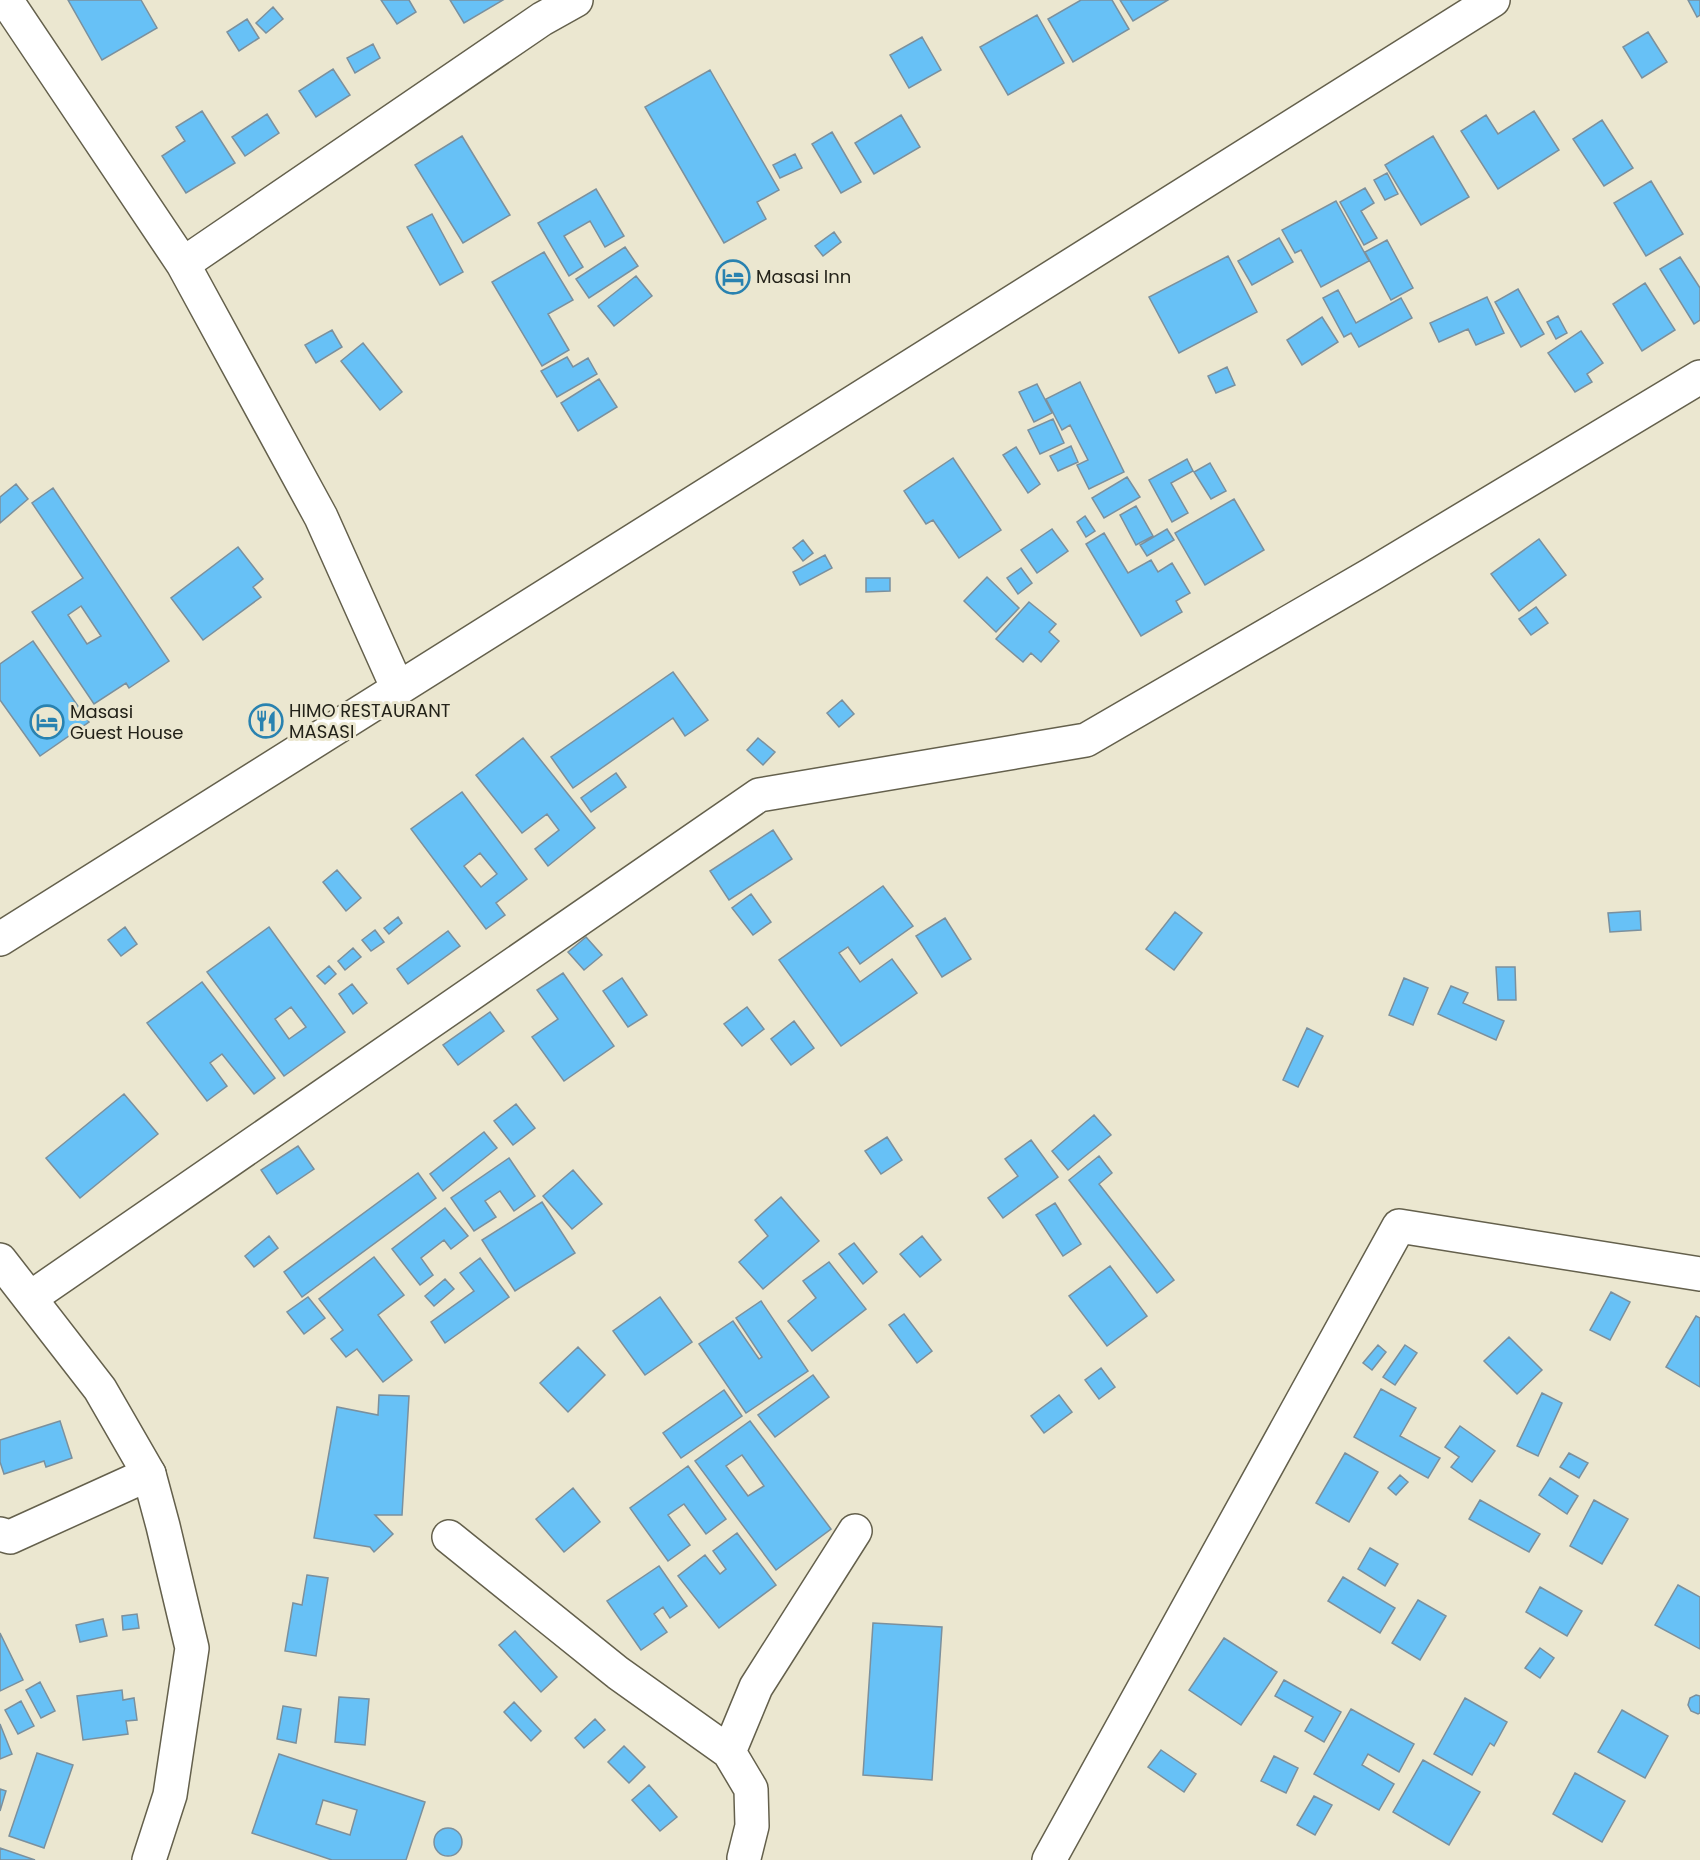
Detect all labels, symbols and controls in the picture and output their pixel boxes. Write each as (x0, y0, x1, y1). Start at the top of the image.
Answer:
hotel icon: Masasi Inn (715, 259, 751, 295)
place label: Masasi Inn (756, 264, 851, 289)
place label: HIMO RESTAURANT MASASI (289, 698, 451, 744)
place label: Masasi Guest House (70, 699, 184, 745)
restaurant icon: HIMO RESTAURANT MASASI (248, 703, 284, 739)
hotel icon: Masasi Guest House (29, 704, 65, 740)

